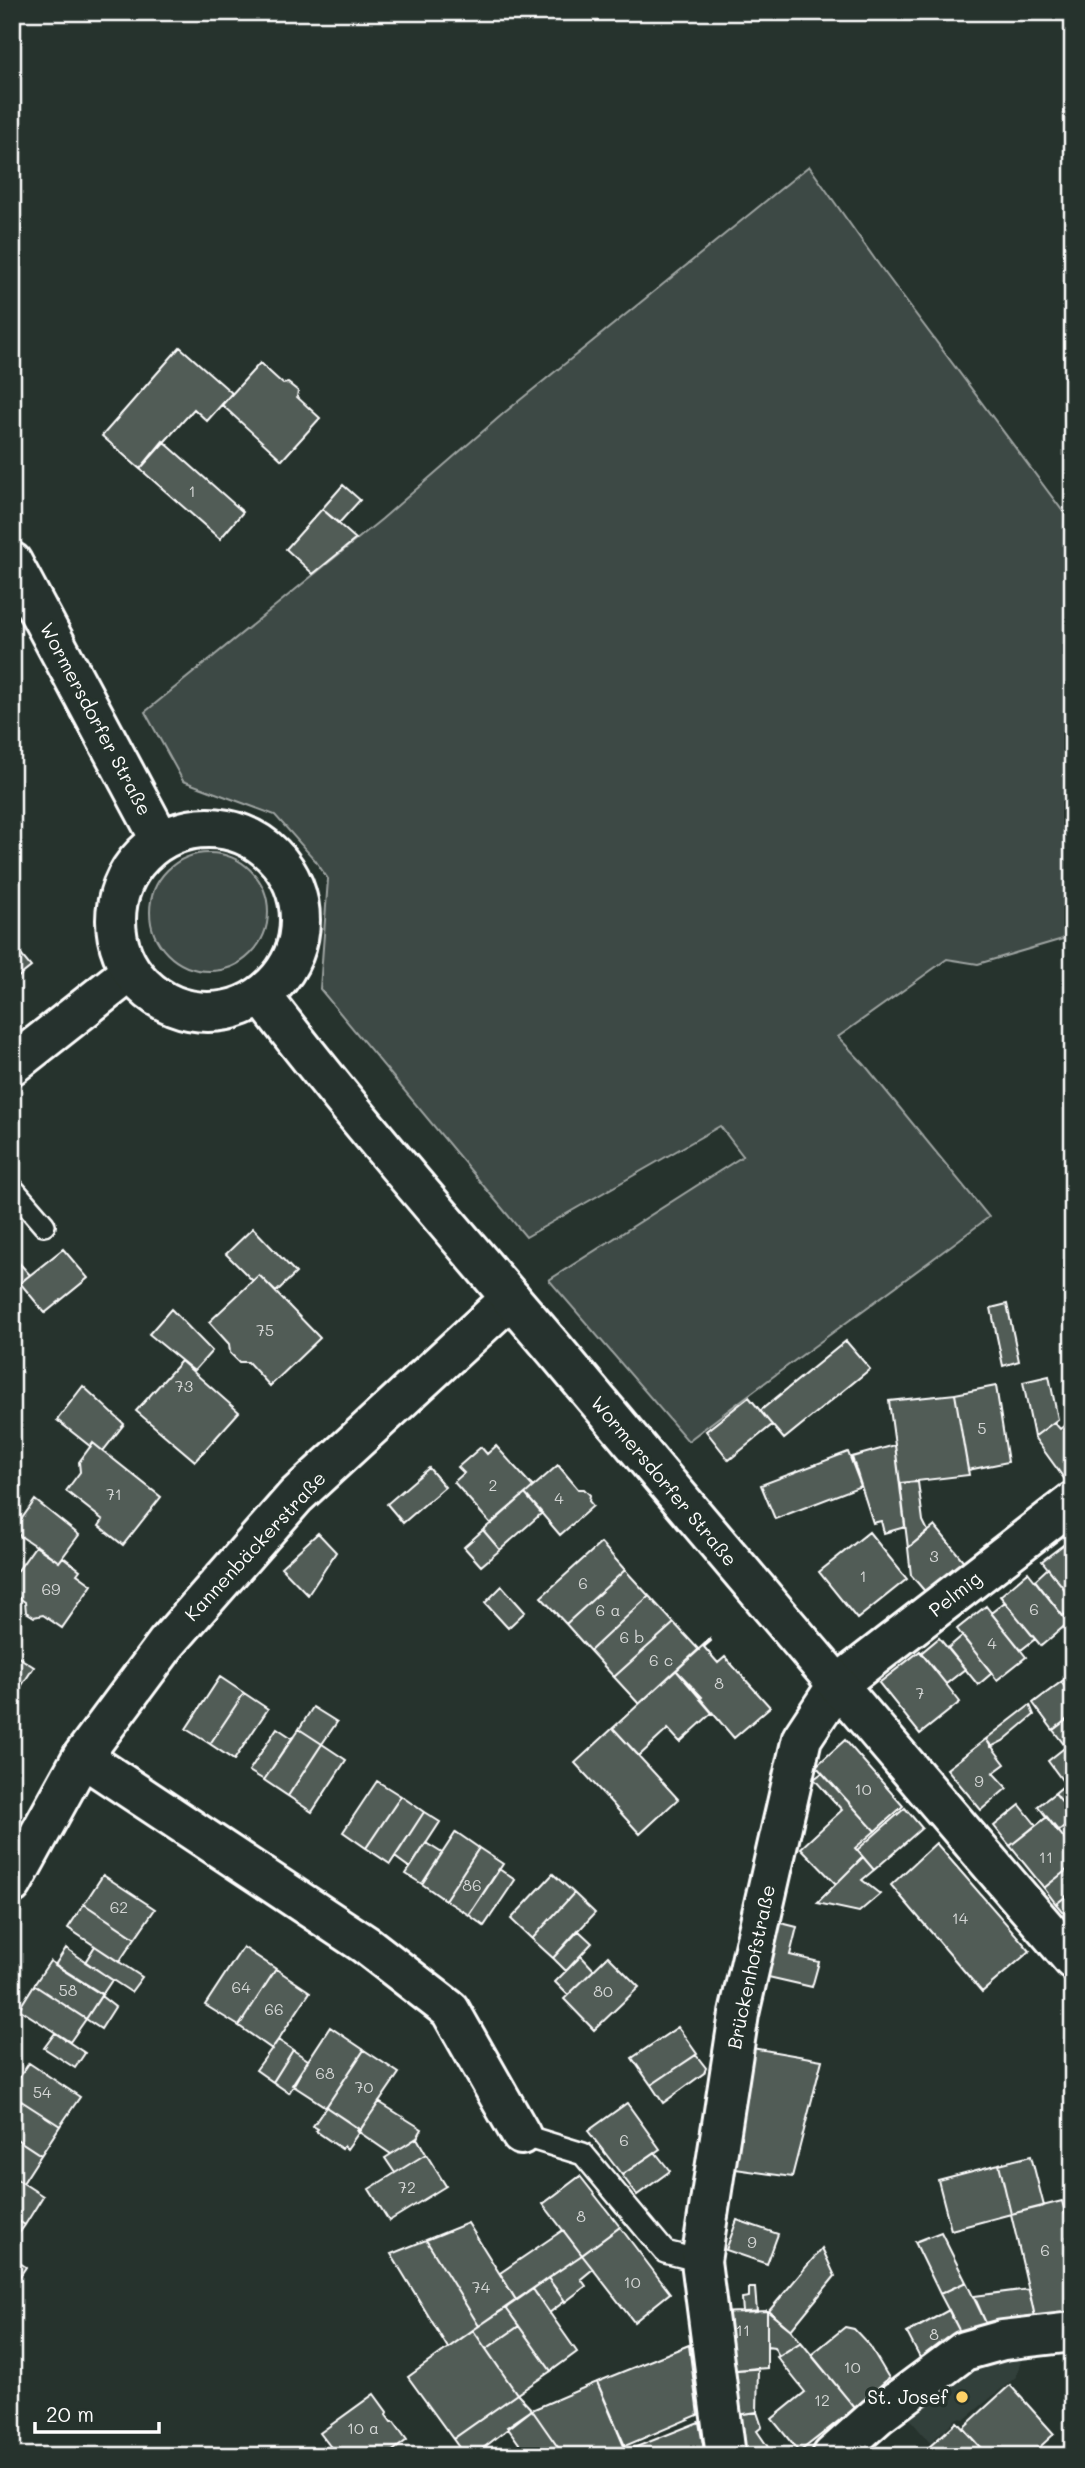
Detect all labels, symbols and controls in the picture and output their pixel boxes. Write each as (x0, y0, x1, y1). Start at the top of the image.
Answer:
house number: 1 (188, 480, 196, 501)
street label: Wormersdorfer Straße (35, 618, 158, 820)
house number: 75 (256, 1319, 274, 1340)
house number: 73 (175, 1375, 193, 1396)
street label: Wormersdorfer Straße (586, 1390, 743, 1571)
house number: 5 (977, 1417, 987, 1438)
street label: Kannenbäckerstraße (179, 1465, 331, 1626)
house number: 2 (489, 1474, 497, 1495)
house number: 71 (106, 1483, 122, 1504)
house number: 4 (554, 1487, 564, 1508)
house number: 3 (929, 1545, 939, 1566)
house number: 1 (859, 1565, 867, 1586)
street label: Pelmig (923, 1565, 986, 1622)
house number: 6 (578, 1572, 588, 1593)
house number: 69 (41, 1578, 61, 1599)
house number: 6 (1029, 1598, 1039, 1619)
house number: 6 a (596, 1599, 620, 1620)
house number: 6 b (620, 1626, 644, 1647)
house number: 4 (987, 1632, 997, 1653)
house number: 6 c (649, 1649, 673, 1670)
house number: 8 (714, 1672, 724, 1693)
house number: 7 (916, 1682, 925, 1703)
house number: 9 (974, 1770, 984, 1791)
house number: 10 (854, 1778, 872, 1799)
house number: 11 (1039, 1846, 1053, 1867)
house number: 86 (462, 1874, 482, 1895)
street label: Brückenhofstraße (721, 1882, 780, 2051)
house number: 62 (110, 1896, 128, 1917)
house number: 14 (952, 1907, 969, 1928)
house number: 64 (231, 1976, 251, 1997)
house number: 58 (58, 1979, 78, 2000)
house number: 80 (593, 1980, 613, 2001)
house number: 66 (264, 1998, 284, 2019)
house number: 68 (315, 2062, 335, 2083)
house number: 70 (355, 2076, 374, 2097)
house number: 54 (33, 2081, 52, 2102)
house number: 6 (619, 2129, 629, 2150)
house number: 72 (398, 2176, 416, 2197)
house number: 8 (576, 2205, 586, 2226)
house number: 9 (747, 2231, 757, 2252)
house number: 6 (1040, 2239, 1050, 2260)
house number: 10 (623, 2271, 641, 2292)
house number: 74 (472, 2276, 491, 2297)
house number: 11 (736, 2319, 750, 2340)
house number: 8 (929, 2323, 939, 2344)
house number: 10 (843, 2356, 861, 2377)
place label: St. Josef (867, 2384, 949, 2409)
house number: 12 (814, 2389, 830, 2410)
marker: St. Josef (954, 2389, 970, 2405)
scale bar (35, 2391, 159, 2435)
text: 20 m (46, 2400, 94, 2427)
house number: 10 a (347, 2417, 379, 2438)

